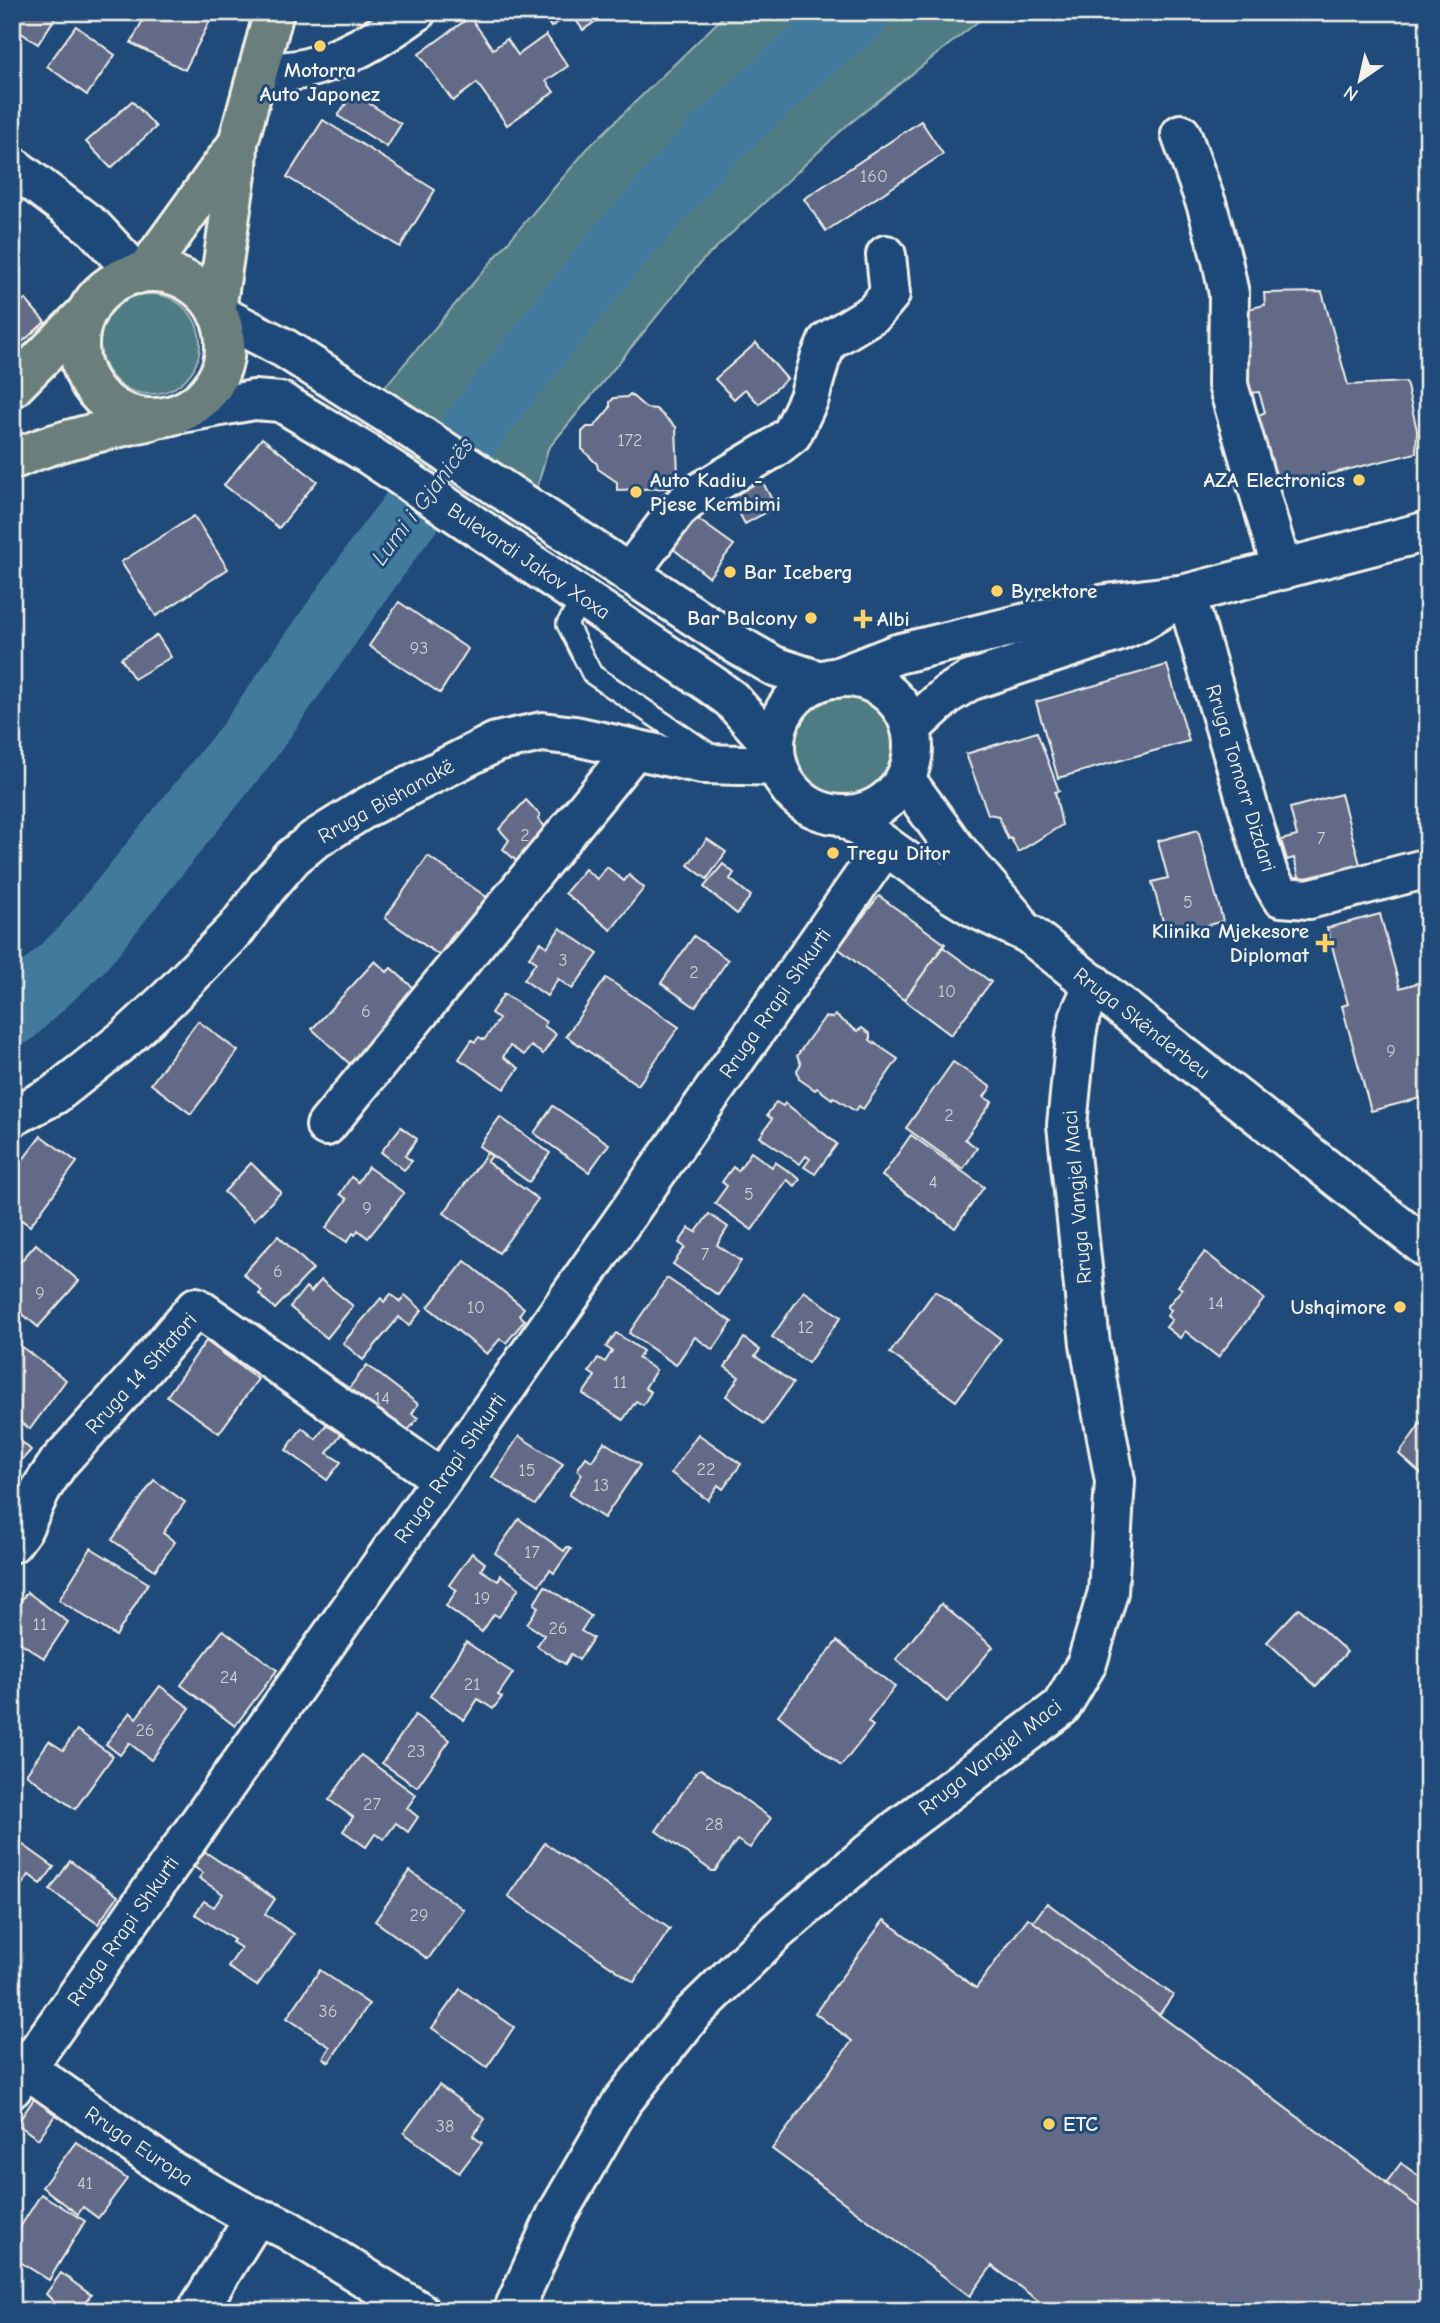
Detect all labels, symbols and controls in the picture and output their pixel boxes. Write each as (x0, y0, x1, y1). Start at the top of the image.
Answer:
marker: Motorra Auto Japonez (312, 38, 328, 54)
north arrow (1324, 46, 1394, 116)
place label: Motorra Auto Japonez (260, 58, 380, 106)
text: N (1340, 81, 1362, 106)
house number: 160 (860, 166, 888, 187)
house number: 172 (617, 430, 643, 451)
water label: Lumi i Gjanicës (366, 432, 479, 570)
place label: Auto Kadiu - Pjese Kembimi (650, 468, 781, 516)
place label: AZA Electronics (1203, 468, 1345, 492)
marker: AZA Electronics (1351, 472, 1367, 488)
marker: Auto Kadiu - Pjese Kembimi (628, 484, 644, 500)
street label: Bulevardi Jakov Xoxa (443, 498, 615, 624)
place label: Bar Iceberg (744, 560, 853, 584)
marker: Bar Iceberg (722, 564, 738, 580)
place label: Byrektore (1011, 579, 1097, 603)
marker: Byrektore (989, 583, 1005, 599)
place label: Bar Balcony (687, 606, 797, 630)
place label: Albi (877, 607, 910, 631)
marker: Bar Balcony (803, 610, 819, 626)
marker: Albi (855, 611, 871, 627)
house number: 93 (410, 638, 428, 659)
street label: Rruga Tomorr Dizdari (1201, 681, 1281, 875)
street label: Rruga Bishanakë (314, 754, 458, 848)
house number: 2 (520, 825, 530, 846)
house number: 7 (1317, 828, 1326, 849)
place label: Tregu Ditor (847, 841, 950, 865)
marker: Tregu Ditor (825, 845, 841, 861)
house number: 5 (1183, 892, 1193, 913)
place label: Klinika Mjekesore Diplomat (1152, 919, 1310, 967)
street label: Rruga Rrapi Shkurti (714, 923, 836, 1083)
marker: Klinika Mjekesore Diplomat (1315, 933, 1335, 953)
house number: 3 (558, 950, 568, 971)
house number: 2 (689, 962, 699, 983)
street label: Rruga Skënderbeu (1069, 962, 1215, 1084)
house number: 10 (938, 981, 956, 1002)
house number: 6 (361, 1001, 371, 1022)
house number: 9 (1386, 1041, 1396, 1062)
house number: 2 (944, 1105, 954, 1126)
street label: Rruga Vangjel Maci (1057, 1109, 1097, 1285)
house number: 4 (929, 1172, 937, 1193)
house number: 5 (744, 1184, 754, 1205)
house number: 9 (362, 1198, 372, 1219)
house number: 7 (701, 1244, 710, 1265)
house number: 6 (273, 1261, 283, 1282)
house number: 9 (35, 1283, 45, 1304)
house number: 14 (1208, 1293, 1224, 1314)
place label: Ushqimore (1290, 1295, 1386, 1319)
house number: 10 (467, 1297, 485, 1318)
marker: Ushqimore (1392, 1299, 1408, 1315)
street label: Rruga 14 Shtatori (80, 1307, 202, 1439)
house number: 12 (798, 1317, 814, 1338)
house number: 11 (613, 1372, 627, 1393)
house number: 14 (374, 1388, 390, 1409)
street label: Rruga Rrapi Shkurti (389, 1388, 511, 1548)
house number: 22 (697, 1459, 715, 1480)
house number: 15 (519, 1460, 535, 1481)
house number: 13 (593, 1475, 609, 1496)
house number: 17 (524, 1542, 540, 1563)
house number: 19 (474, 1588, 490, 1609)
house number: 11 (33, 1614, 47, 1635)
house number: 26 (548, 1618, 568, 1639)
house number: 24 (220, 1667, 238, 1688)
house number: 21 (464, 1674, 480, 1695)
street label: Rruga Vangjel Maci (914, 1694, 1066, 1820)
house number: 26 (135, 1720, 155, 1741)
house number: 23 (407, 1741, 425, 1762)
house number: 27 (363, 1794, 381, 1815)
house number: 28 (705, 1814, 723, 1835)
street label: Rruga Rrapi Shkurti (62, 1851, 184, 2011)
house number: 29 (410, 1905, 428, 1926)
house number: 36 (319, 2001, 337, 2022)
street label: Rruga Europa (80, 2101, 198, 2191)
place label: ETC (1063, 2112, 1098, 2136)
house number: 38 (436, 2116, 454, 2137)
marker: ETC (1041, 2116, 1057, 2132)
house number: 41 (77, 2173, 93, 2194)

